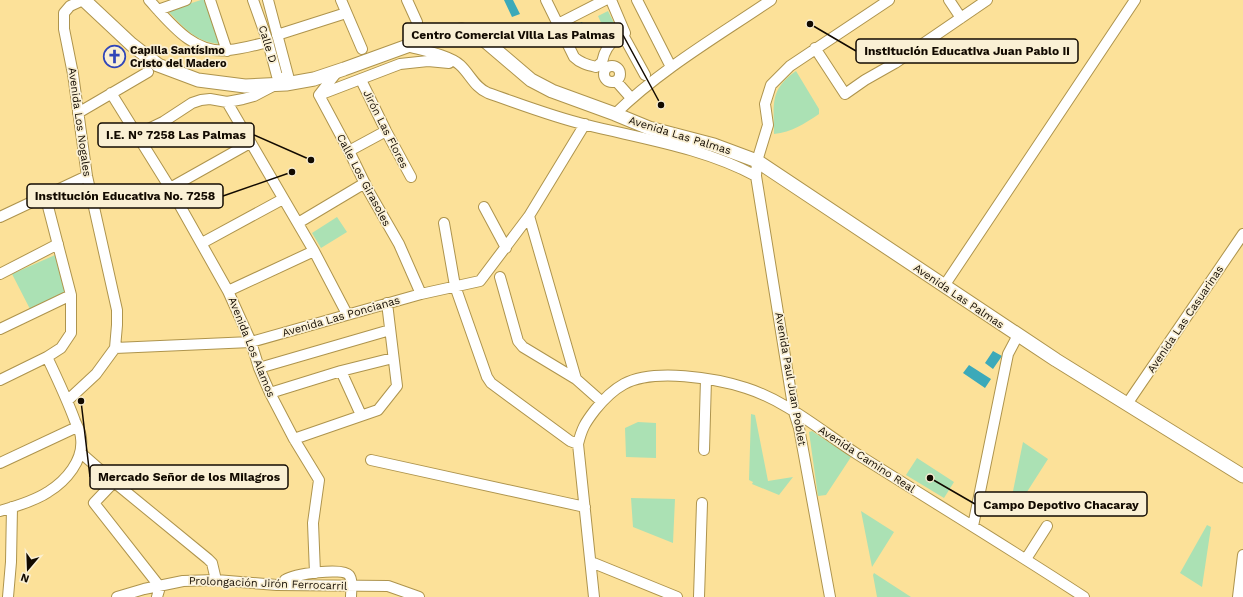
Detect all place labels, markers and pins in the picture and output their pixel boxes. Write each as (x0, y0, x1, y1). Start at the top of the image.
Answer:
callout: Centro Comercial Villa Las Palmas (403, 23, 623, 47)
callout: Institución Educativa Juan Pablo Ii (856, 39, 1078, 63)
church icon: Capilla Santísimo Cristo del Madero (102, 43, 128, 69)
place label: Capilla Santísimo Cristo del Madero (130, 44, 227, 70)
callout: I.E. N° 7258 Las Palmas (98, 123, 254, 147)
callout: Institución Educativa No. 7258 (27, 184, 223, 208)
callout: Mercado Señor de los Milagros (90, 465, 288, 489)
callout: Campo Depotivo Chacaray (975, 492, 1147, 516)

